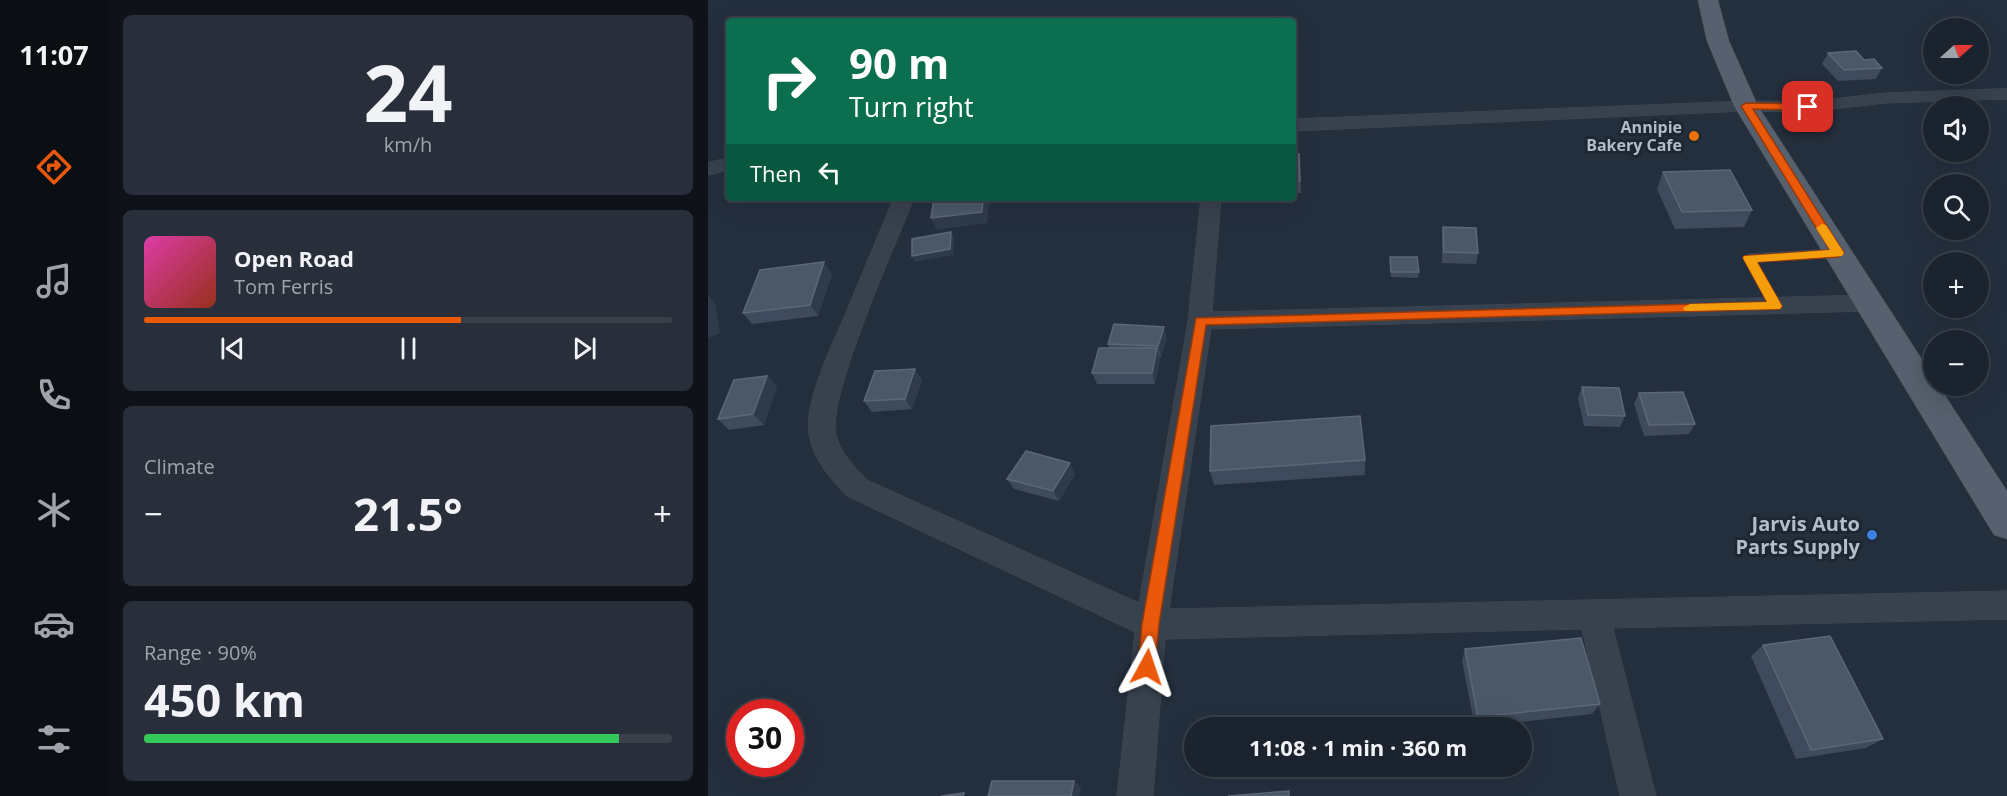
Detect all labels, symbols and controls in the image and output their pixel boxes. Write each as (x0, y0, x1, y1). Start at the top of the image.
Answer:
north arrow (1923, 18, 1989, 84)
map controls (1923, 18, 1989, 396)
text: 90 m (849, 34, 949, 91)
text: 11:07 (19, 36, 89, 73)
text: 24 (363, 39, 453, 145)
icon: right (750, 42, 828, 120)
pin (1782, 81, 1833, 132)
text: Turn right (849, 88, 974, 125)
icon: arrive (1791, 90, 1824, 123)
button: sound (1923, 96, 1989, 162)
place label: Annipie Bakery Cafe (1586, 116, 1682, 156)
marker: Annipie Bakery Cafe (1687, 129, 1701, 143)
text: km/h (384, 131, 432, 158)
icon: directions (33, 146, 75, 188)
icon: left (813, 156, 846, 189)
text: Then (750, 158, 801, 188)
button: search (1923, 174, 1989, 240)
text: Open Road (234, 243, 354, 273)
button: + (1923, 252, 1989, 318)
icon: music (33, 260, 75, 302)
text: Tom Ferris (234, 273, 333, 300)
button: − (1923, 330, 1989, 396)
icon: previous (216, 332, 249, 365)
icon: pause (392, 332, 425, 365)
icon: next (568, 332, 601, 365)
icon: phone (33, 374, 75, 416)
text: Climate (144, 453, 215, 480)
text: 21.5° (353, 483, 463, 544)
icon: climate (33, 489, 75, 531)
text: − (144, 491, 163, 536)
text: + (653, 491, 672, 536)
place label: Jarvis Auto Parts Supply (1736, 510, 1861, 560)
marker: Jarvis Auto Parts Supply (1865, 528, 1879, 542)
icon: car (33, 603, 75, 645)
position arrow (1115, 635, 1179, 699)
text: Range · 90% (144, 639, 257, 666)
text: 450 km (144, 669, 305, 730)
speed limit sign: 30 (726, 699, 804, 777)
icon: filters (33, 718, 75, 760)
text: 11:08 · 1 min · 360 m (1249, 732, 1467, 762)

